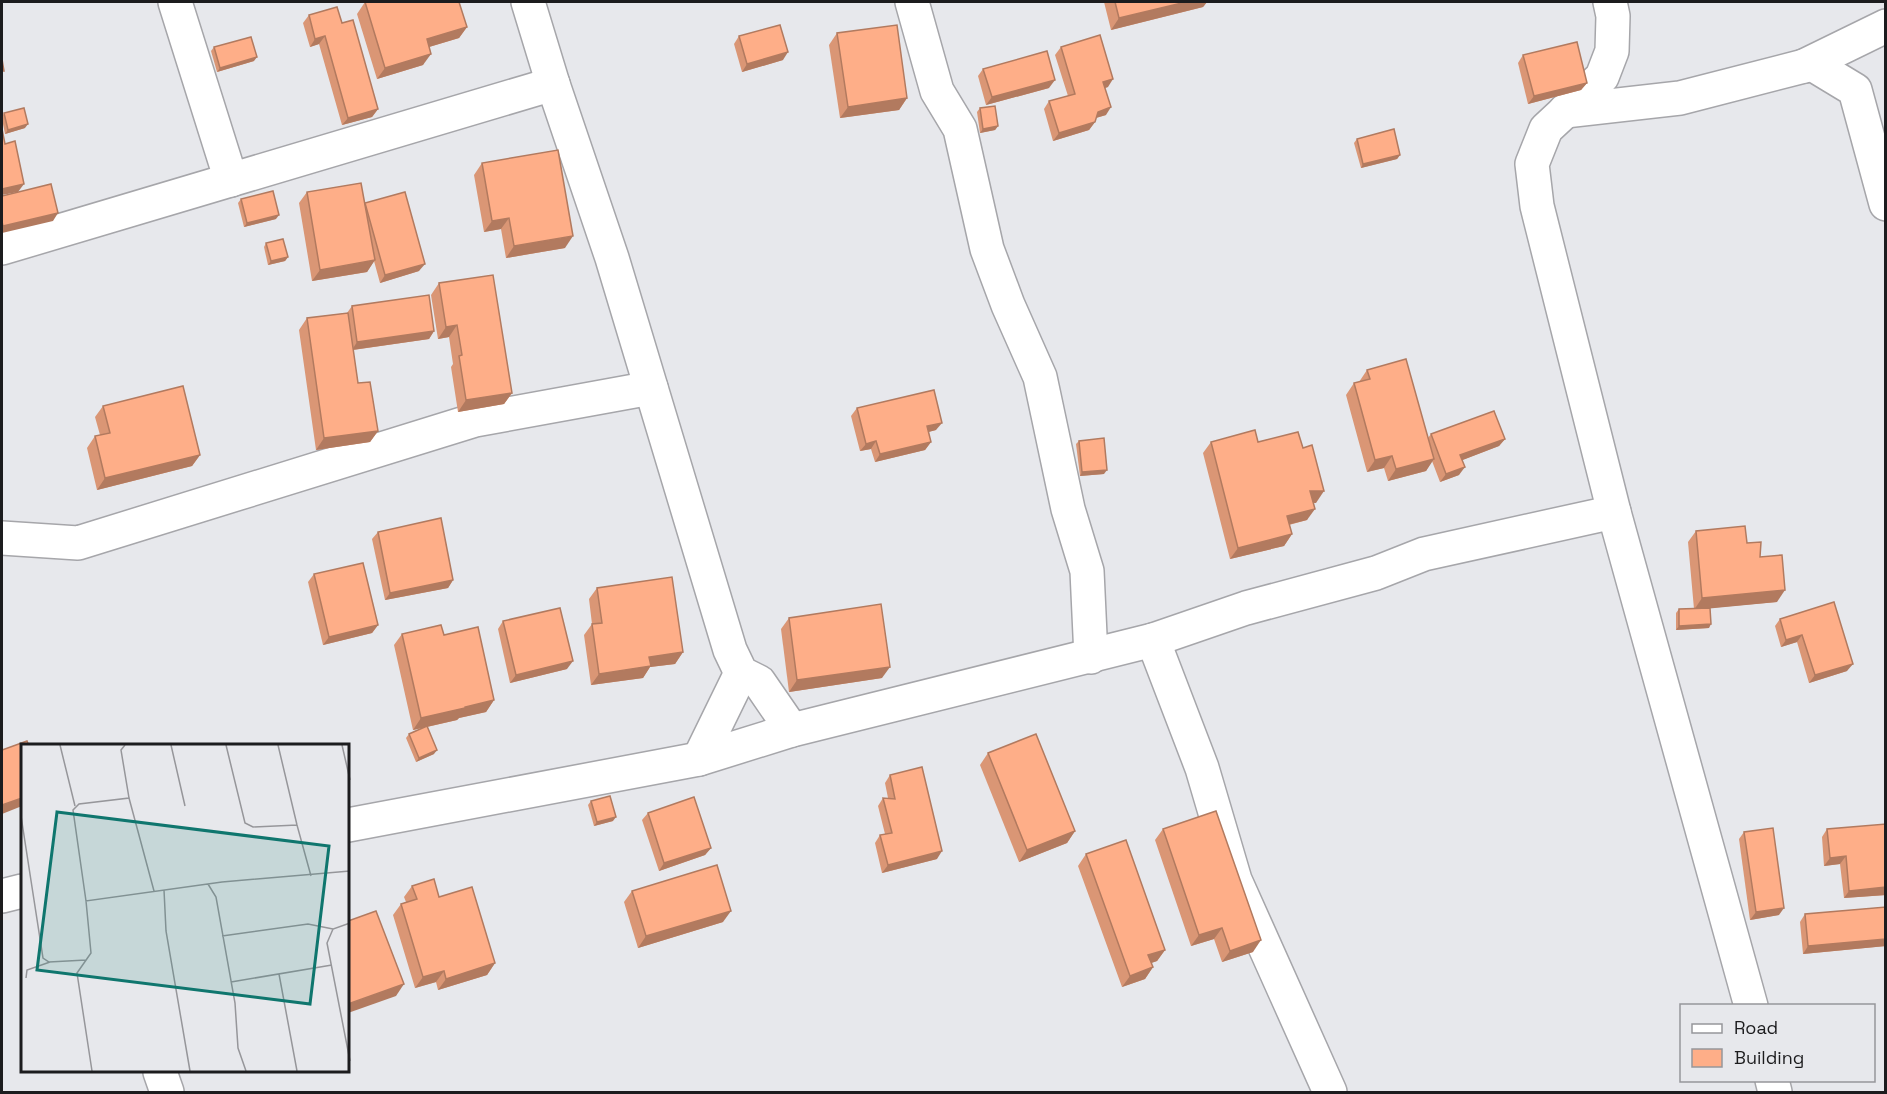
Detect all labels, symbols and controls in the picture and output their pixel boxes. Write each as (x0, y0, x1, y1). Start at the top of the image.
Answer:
inset map (21, 744, 350, 1073)
legend (1680, 1004, 1875, 1082)
text: Road (1734, 1016, 1778, 1039)
text: Building (1734, 1046, 1804, 1069)

